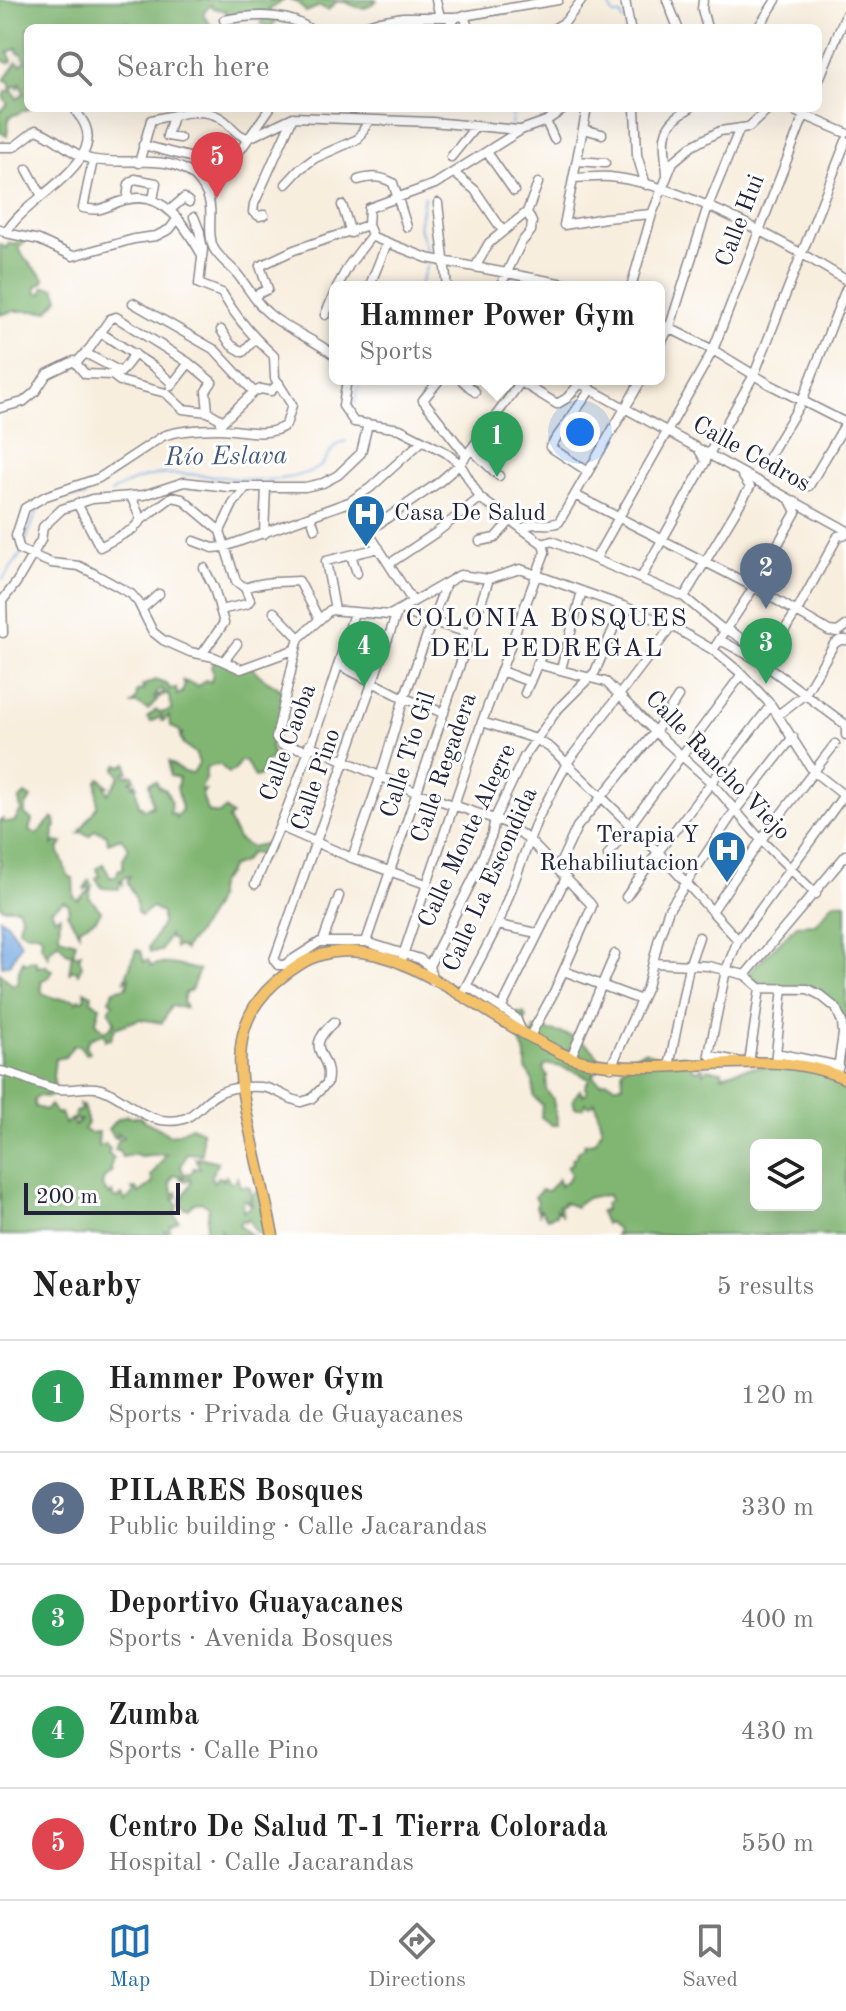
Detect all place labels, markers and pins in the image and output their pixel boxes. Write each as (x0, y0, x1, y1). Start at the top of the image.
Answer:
pin: 5 (191, 132, 243, 198)
pin: 1 (471, 411, 523, 477)
hospital icon: Casa De Salud (345, 493, 387, 548)
place label: Casa De Salud (394, 502, 546, 526)
pin: 2 (740, 543, 792, 609)
pin: 3 (740, 618, 792, 684)
pin: 4 (338, 621, 390, 687)
place label: Terapia Y Rehabiliutacion (539, 824, 699, 876)
hospital icon: Terapia Y Rehabiliutacion (706, 829, 748, 884)

